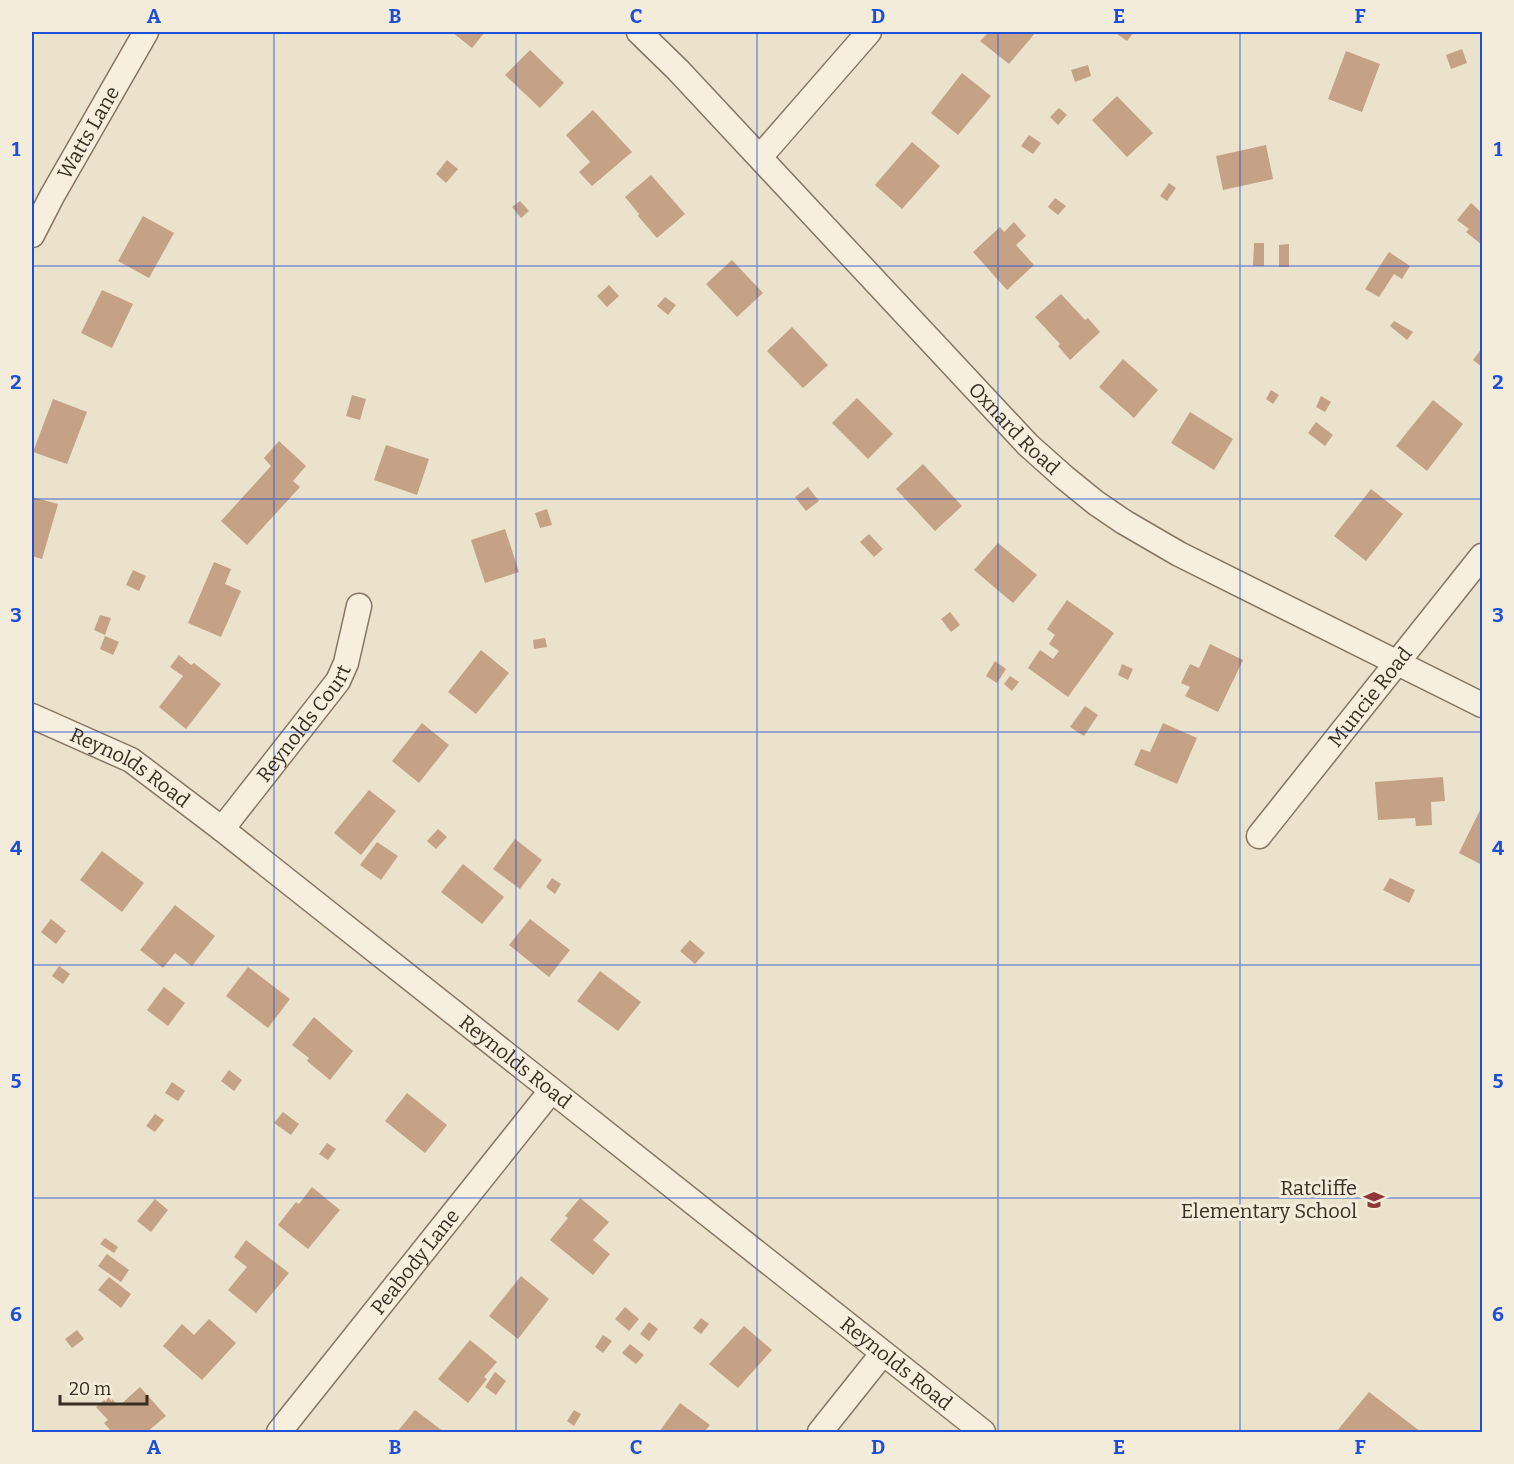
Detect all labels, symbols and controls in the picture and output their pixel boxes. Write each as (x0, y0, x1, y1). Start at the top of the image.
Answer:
text: A (147, 4, 162, 28)
text: B (389, 4, 402, 28)
text: C (630, 4, 642, 28)
text: D (871, 4, 885, 28)
text: E (1113, 4, 1125, 28)
text: F (1354, 4, 1366, 28)
street label: Watts Lane (52, 82, 124, 183)
text: 1 (12, 137, 21, 161)
text: 1 (1494, 137, 1503, 161)
text: 2 (10, 370, 22, 394)
text: 2 (1492, 370, 1504, 394)
street label: Oxnard Road (964, 377, 1065, 480)
text: 3 (10, 603, 22, 627)
text: 3 (1492, 603, 1504, 627)
street label: Muncie Road (1323, 642, 1417, 752)
street label: Reynolds Court (252, 661, 356, 787)
street label: Reynolds Road (66, 722, 195, 812)
text: 4 (10, 836, 22, 860)
text: 4 (1492, 836, 1504, 860)
street label: Reynolds Road (455, 1010, 576, 1113)
text: 5 (11, 1069, 22, 1093)
text: 5 (1493, 1069, 1504, 1093)
place label: Ratcliffe Elementary School (1181, 1176, 1357, 1223)
school or university icon: Ratcliffe Elementary School (1362, 1188, 1386, 1212)
street label: Peabody Lane (366, 1204, 464, 1319)
text: 6 (10, 1302, 22, 1326)
text: 6 (1492, 1302, 1504, 1326)
street label: Reynolds Road (836, 1312, 957, 1415)
scale bar (60, 1368, 147, 1406)
text: 20 m (69, 1378, 111, 1400)
text: A (147, 1435, 162, 1459)
text: B (389, 1435, 402, 1459)
text: C (630, 1435, 642, 1459)
text: D (871, 1435, 885, 1459)
text: E (1113, 1435, 1125, 1459)
text: F (1354, 1435, 1366, 1459)

